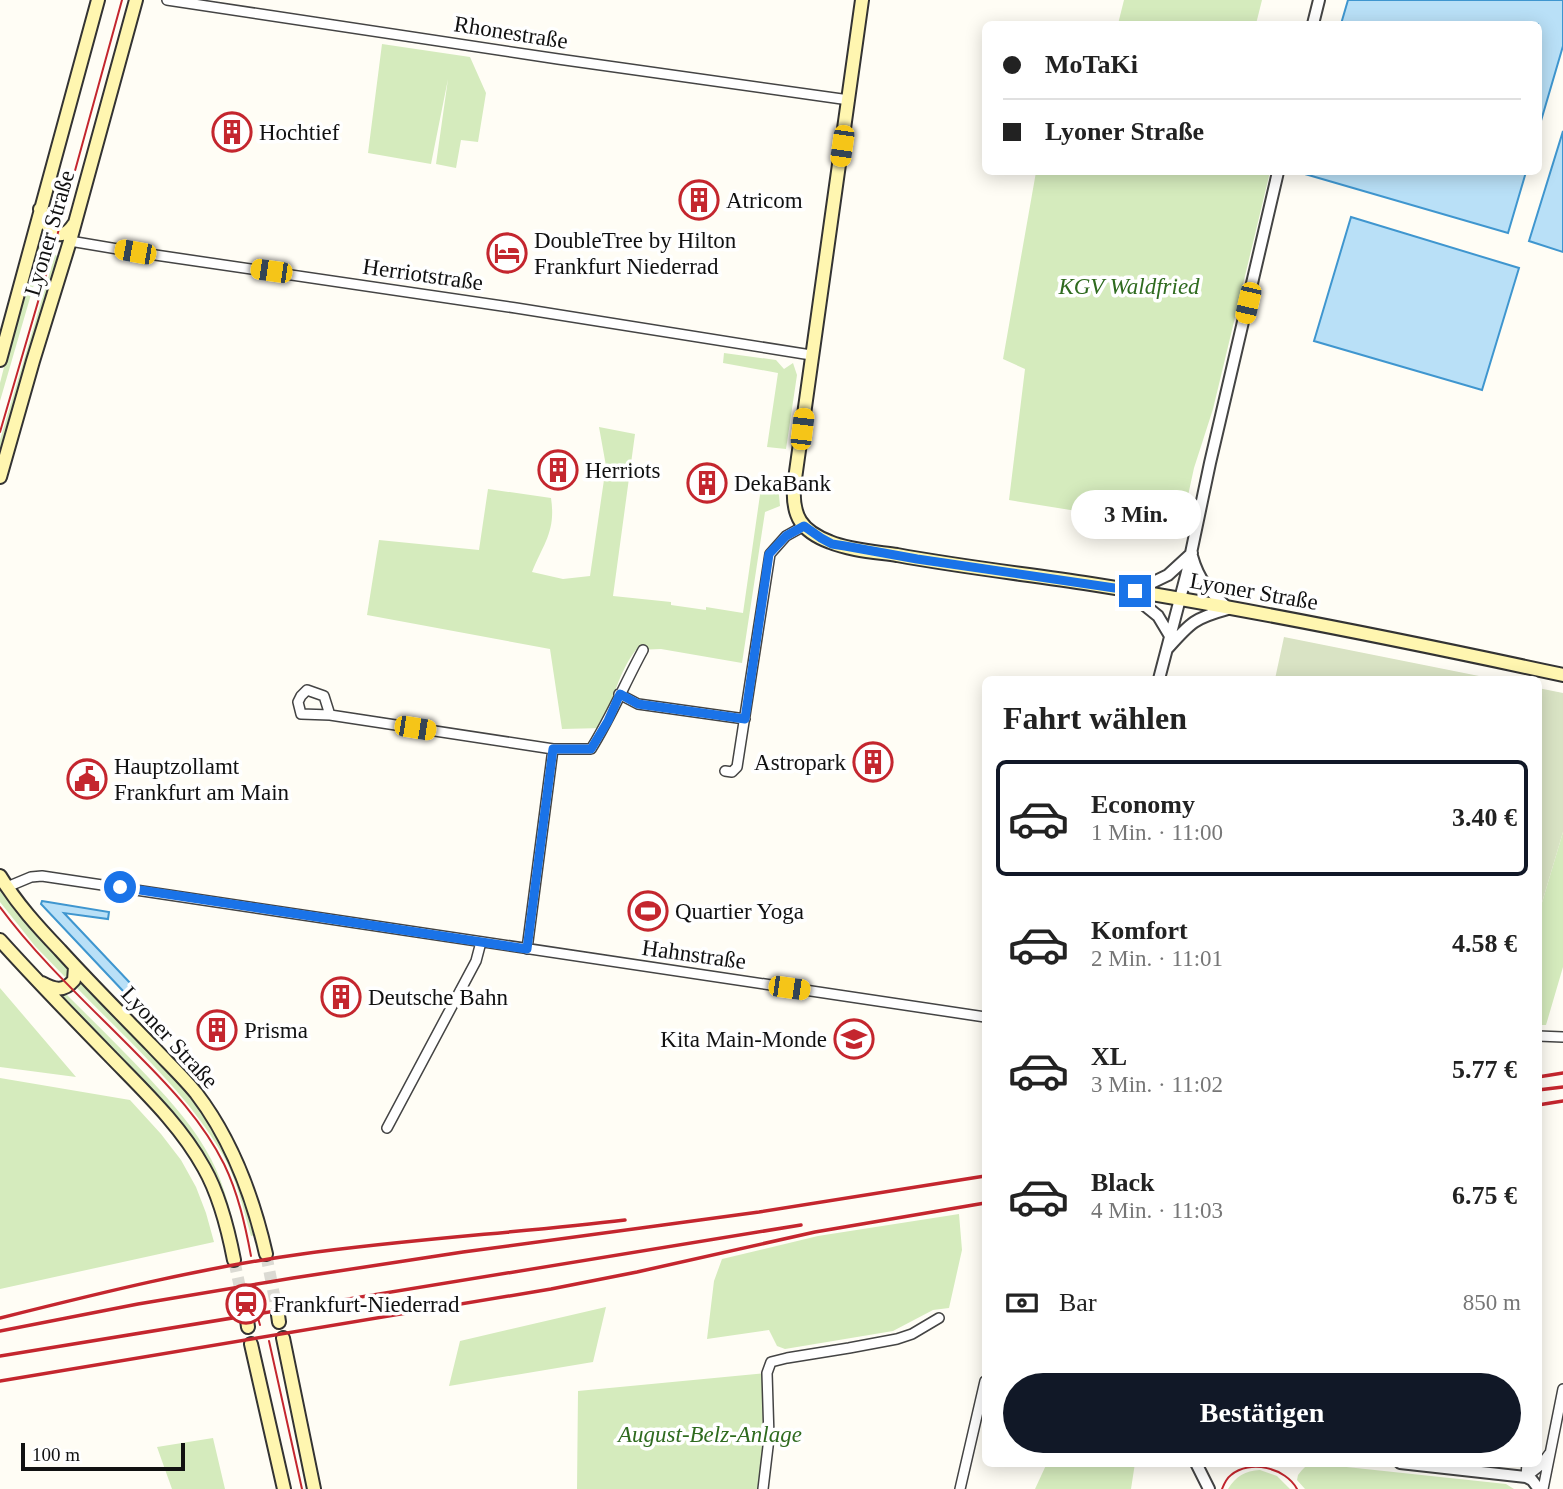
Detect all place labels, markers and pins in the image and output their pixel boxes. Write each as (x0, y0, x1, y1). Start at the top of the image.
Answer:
building icon: Hochtief (211, 111, 253, 153)
place label: Hochtief (259, 120, 340, 145)
building icon: Atricom (678, 179, 720, 221)
place label: Atricom (726, 188, 803, 213)
place label: DoubleTree by Hilton Frankfurt Niederrad (534, 228, 737, 279)
hotel icon: DoubleTree by Hilton Frankfurt Niederrad (486, 232, 528, 274)
building icon: Herriots (537, 449, 579, 491)
place label: Herriots (585, 458, 660, 483)
building icon: DekaBank (686, 462, 728, 504)
place label: DekaBank (734, 471, 832, 496)
building icon: Astropark (852, 741, 894, 783)
place label: Astropark (754, 750, 846, 775)
place label: Hauptzollamt Frankfurt am Main (114, 754, 290, 805)
public building icon: Hauptzollamt Frankfurt am Main (66, 758, 108, 800)
sports icon: Quartier Yoga (627, 890, 669, 932)
place label: Quartier Yoga (675, 899, 804, 924)
building icon: Deutsche Bahn (320, 976, 362, 1018)
place label: Deutsche Bahn (368, 985, 508, 1010)
building icon: Prisma (196, 1009, 238, 1051)
place label: Prisma (244, 1018, 308, 1043)
school or university icon: Kita Main-Monde (833, 1018, 875, 1060)
place label: Kita Main-Monde (660, 1027, 827, 1052)
station icon: Frankfurt-Niederrad (225, 1283, 267, 1325)
place label: Frankfurt-Niederrad (273, 1292, 460, 1317)

